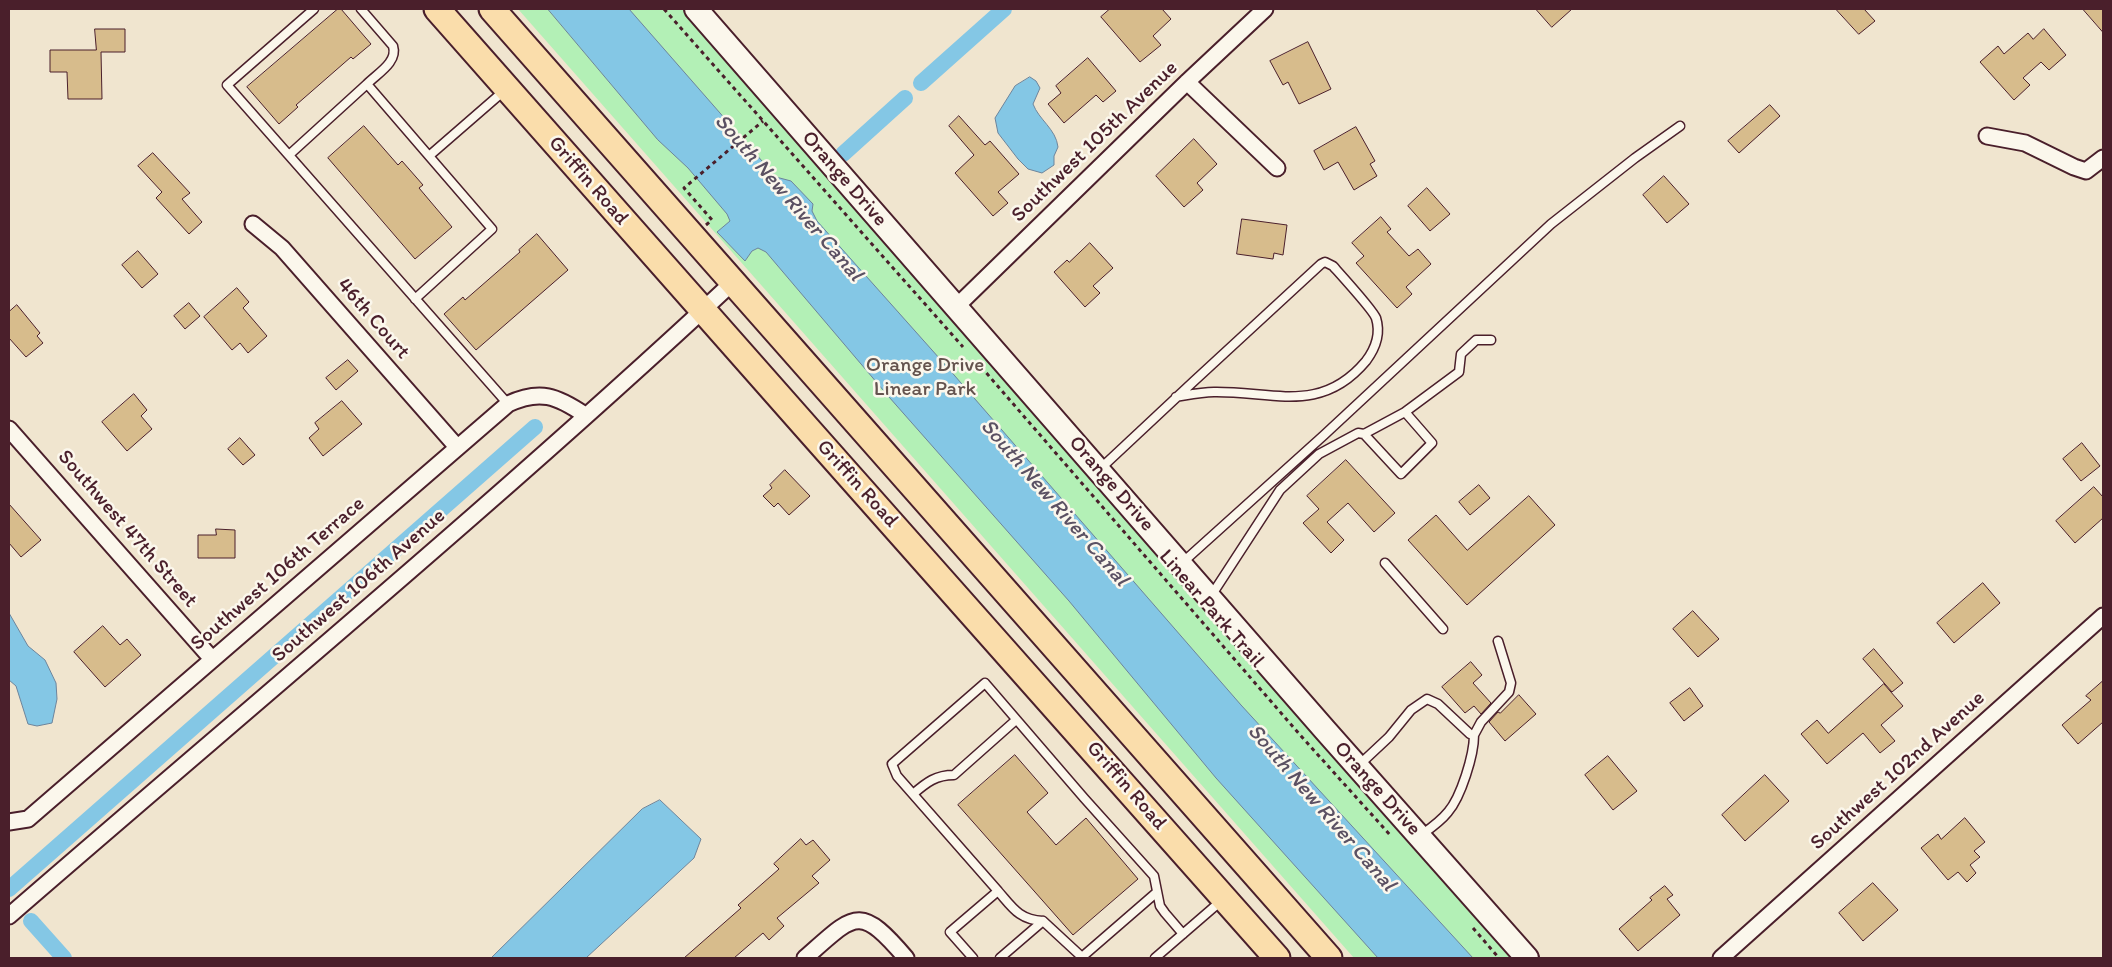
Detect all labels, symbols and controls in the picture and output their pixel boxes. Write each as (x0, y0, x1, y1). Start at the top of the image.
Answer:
street label: Southwest 105th Avenue (1007, 56, 1183, 228)
water label: South New River Canal (708, 109, 868, 287)
street label: Orange Drive (796, 126, 892, 232)
street label: Griffin Road (542, 131, 634, 231)
street label: 46th Court (331, 273, 415, 365)
park label: Orange Drive Linear Park (866, 353, 984, 403)
water label: South New River Canal (974, 414, 1134, 592)
street label: Orange Drive (1063, 431, 1159, 537)
street label: Griffin Road (811, 435, 903, 533)
street label: Southwest 47th Street (52, 445, 202, 613)
street label: Southwest 106th Terrace (186, 492, 370, 656)
street label: Southwest 106th Avenue (267, 504, 451, 668)
street label: Linear Park Trail (1153, 545, 1269, 673)
street label: Southwest 102nd Avenue (1806, 686, 1990, 856)
water label: South New River Canal (1241, 719, 1401, 897)
street label: Griffin Road (1080, 736, 1172, 836)
street label: Orange Drive (1328, 737, 1426, 841)

